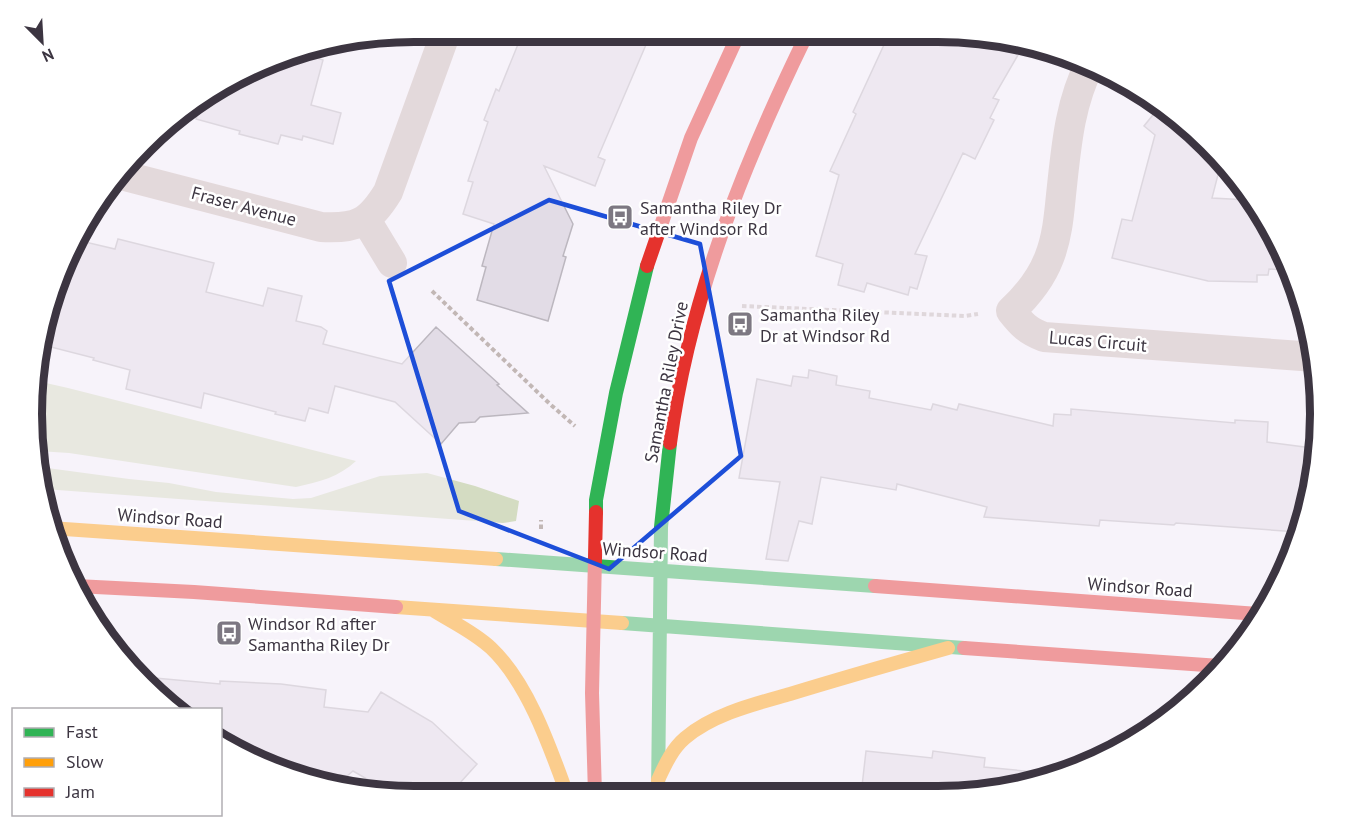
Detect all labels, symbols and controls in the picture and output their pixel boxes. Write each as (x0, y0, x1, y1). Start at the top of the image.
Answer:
north arrow (12, 12, 72, 72)
text: N (39, 44, 57, 67)
street label: Fraser Avenue (189, 181, 299, 231)
place label: Samantha Riley Dr after Windsor Rd (640, 196, 782, 240)
bus stop icon: Samantha Riley Dr after Windsor Rd (605, 202, 635, 232)
street label: Samantha Riley Drive (639, 299, 693, 465)
place label: Samantha Riley Dr at Windsor Rd (760, 303, 890, 347)
bus stop icon: Samantha Riley Dr at Windsor Rd (725, 309, 755, 339)
street label: Lucas Circuit (1048, 325, 1148, 357)
street label: Windsor Road (117, 503, 223, 533)
street label: Windsor Road (602, 537, 708, 567)
street label: Windsor Road (1087, 572, 1193, 602)
place label: Windsor Rd after Samantha Riley Dr (248, 612, 390, 656)
bus stop icon: Windsor Rd after Samantha Riley Dr (214, 618, 244, 648)
legend (12, 708, 222, 816)
text: Fast (66, 720, 98, 743)
text: Slow (66, 750, 104, 773)
text: Jam (65, 780, 95, 803)

